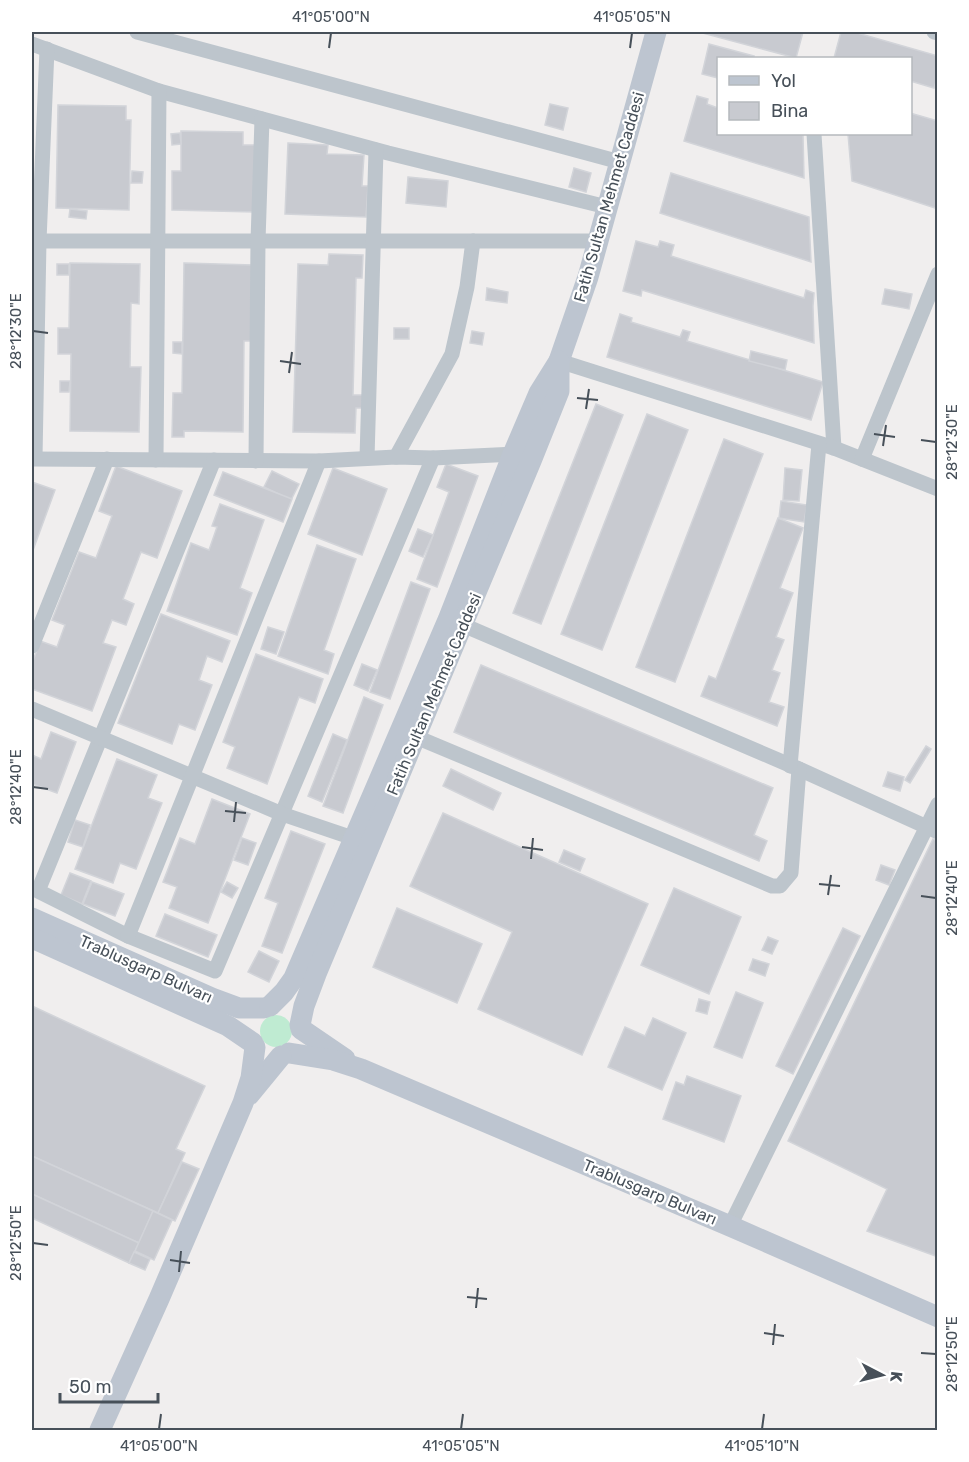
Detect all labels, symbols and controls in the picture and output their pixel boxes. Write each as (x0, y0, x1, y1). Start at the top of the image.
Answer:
text: 41°05'00"N (292, 8, 370, 26)
text: 41°05'05"N (593, 8, 671, 26)
legend (717, 57, 912, 135)
text: Yol (771, 70, 796, 92)
street label: Fatih Sultan Mehmet Caddesi (570, 90, 648, 304)
text: Bina (771, 100, 808, 122)
text: 28°12'30"E (7, 293, 25, 369)
text: 28°12'30"E (943, 404, 961, 480)
street label: Fatih Sultan Mehmet Caddesi (383, 590, 485, 798)
text: 28°12'40"E (7, 749, 25, 825)
text: 28°12'40"E (943, 860, 961, 936)
street label: Trablusgarp Bulvarı (77, 931, 215, 1007)
street label: Trablusgarp Bulvarı (580, 1155, 720, 1229)
text: 28°12'50"E (7, 1205, 25, 1281)
text: 28°12'50"E (943, 1316, 961, 1392)
north arrow (852, 1345, 912, 1405)
scale bar (60, 1366, 158, 1404)
text: K (886, 1370, 906, 1384)
text: 50 m (69, 1376, 112, 1398)
text: 41°05'00"N (120, 1437, 198, 1455)
text: 41°05'05"N (422, 1437, 500, 1455)
text: 41°05'10"N (725, 1437, 799, 1455)

